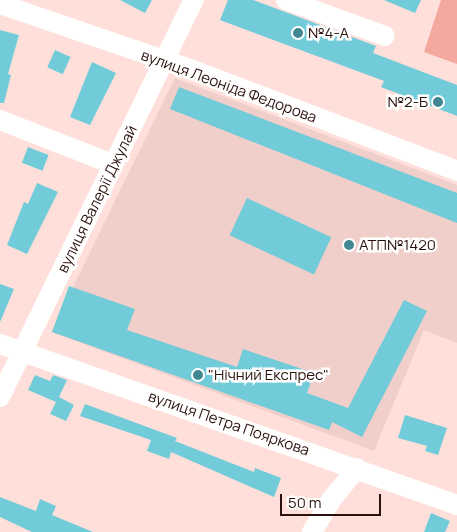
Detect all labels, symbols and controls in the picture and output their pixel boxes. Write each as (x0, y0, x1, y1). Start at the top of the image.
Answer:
place label: №4-А (308, 24, 349, 42)
marker: №4-А (292, 27, 304, 39)
street label: вулиця Леоніда Федорова (139, 46, 319, 126)
place label: №2-Б (387, 93, 428, 111)
marker: №2-Б (432, 96, 444, 108)
street label: вулиця Валерії Джулай (53, 122, 141, 276)
place label: АТП№1420 (359, 236, 436, 254)
marker: АТП№1420 (343, 239, 355, 251)
place label: "Нічний Експрес" (208, 366, 329, 384)
marker: "Нічний Експрес" (192, 369, 204, 381)
street label: вулиця Петра Пояркова (146, 387, 312, 459)
scale bar (282, 484, 383, 516)
text: 50 m (288, 492, 322, 513)

